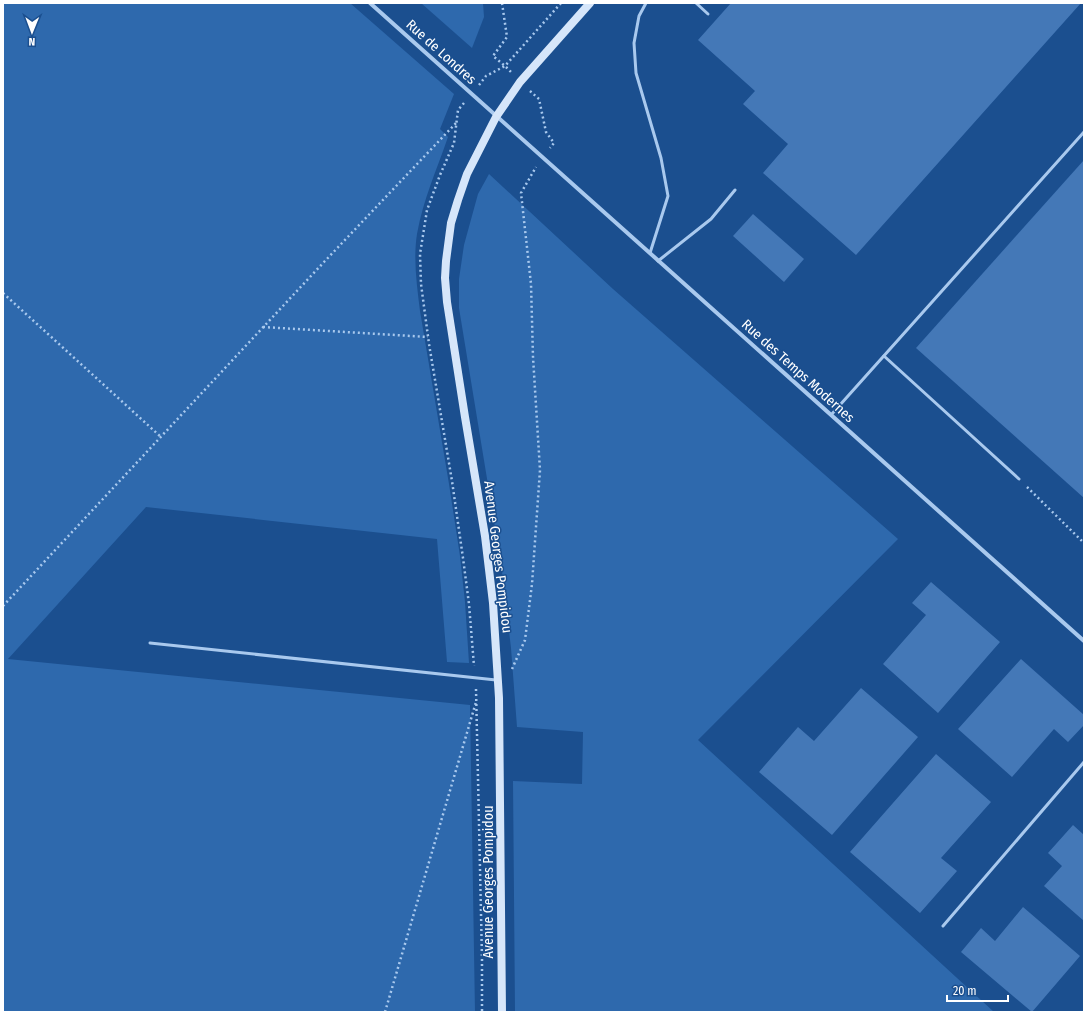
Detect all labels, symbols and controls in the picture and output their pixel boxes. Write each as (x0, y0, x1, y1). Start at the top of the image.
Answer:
north arrow (12, 12, 52, 52)
street label: Rue de Londres (402, 16, 480, 88)
text: N (28, 35, 35, 48)
street label: Rue des Temps Modernes (738, 316, 858, 426)
street label: Avenue Georges Pompidou (480, 480, 516, 634)
street label: Avenue Georges Pompidou (480, 805, 497, 959)
scale bar (947, 977, 1008, 1003)
text: 20 m (953, 984, 977, 998)

